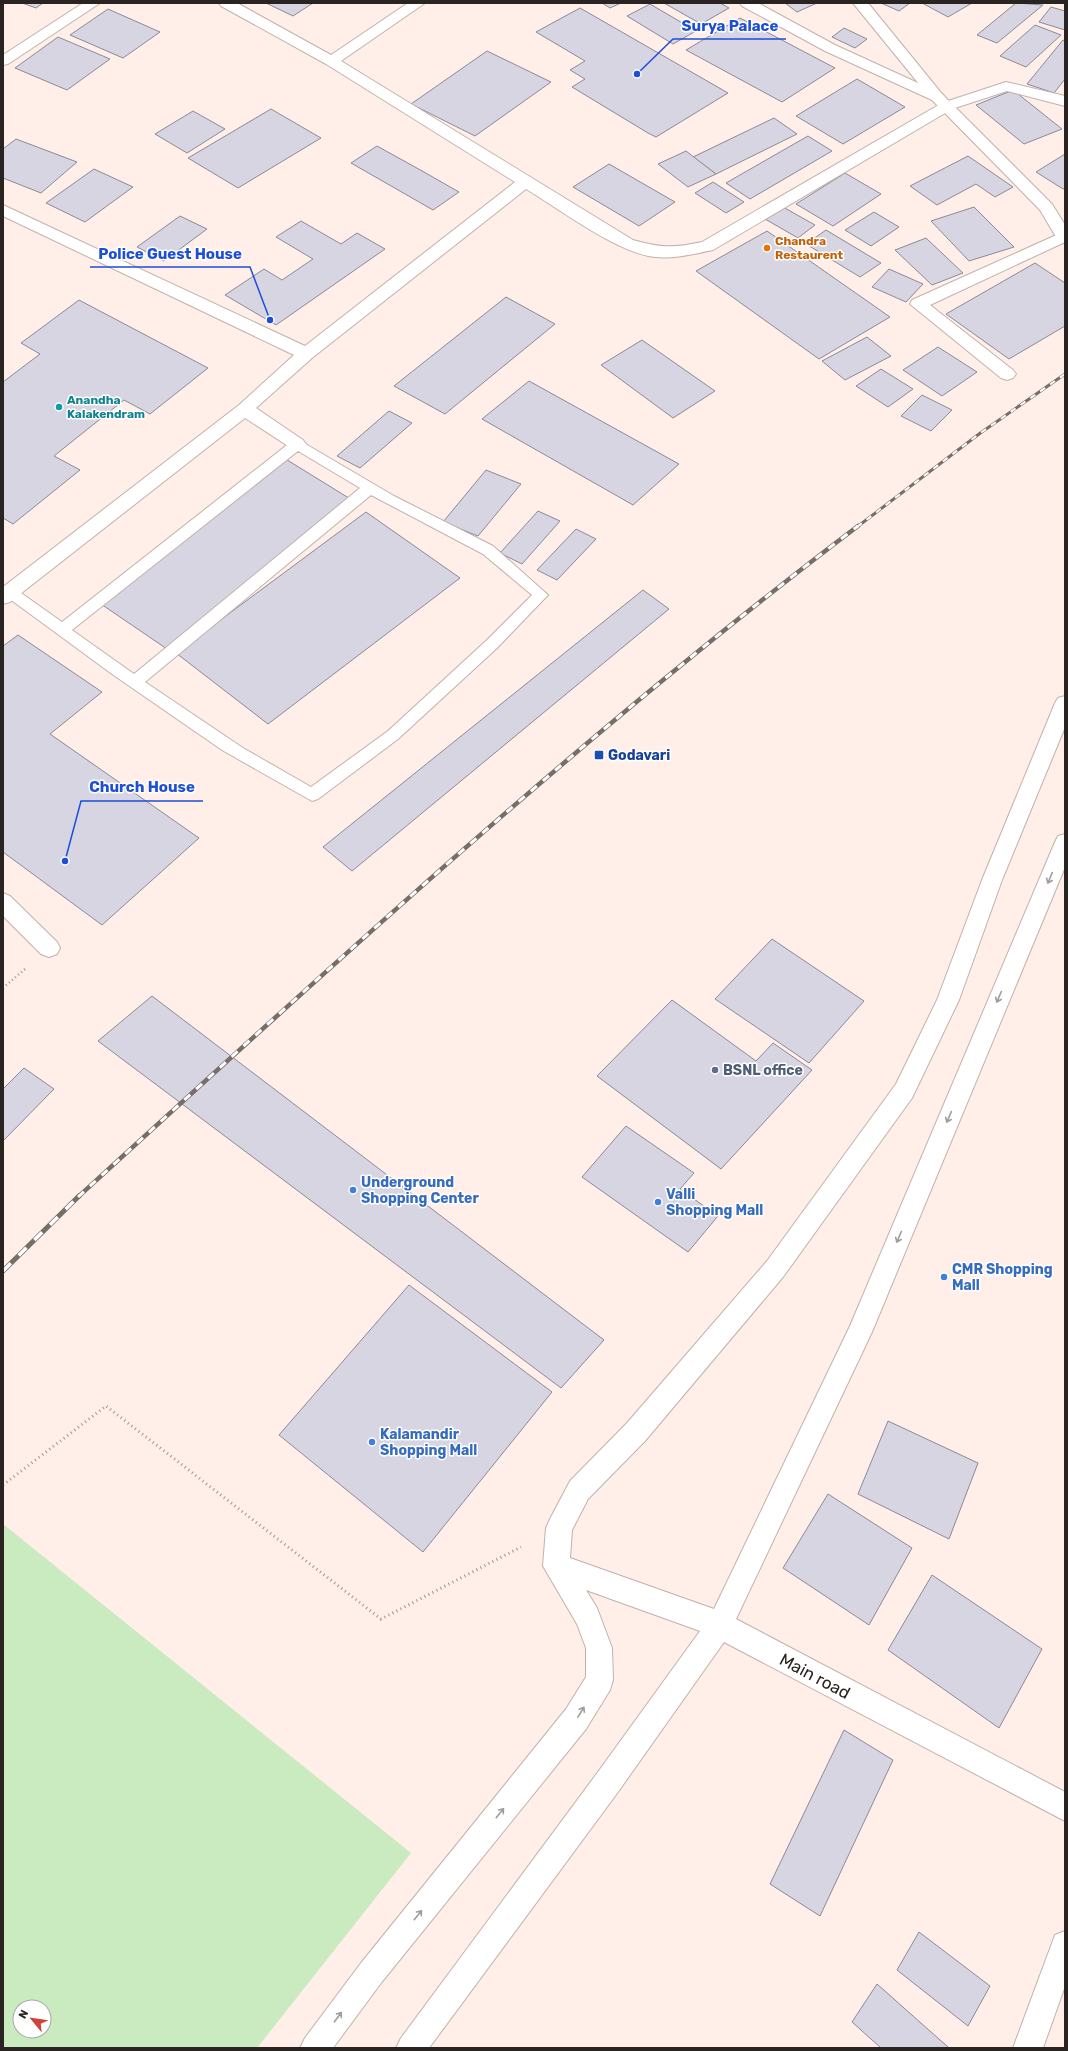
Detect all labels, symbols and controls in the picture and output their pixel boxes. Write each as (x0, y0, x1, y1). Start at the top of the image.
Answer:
callout: Surya Palace (673, 12, 786, 39)
text: Surya Palace (682, 17, 778, 35)
place label: Chandra Restaurent (775, 234, 843, 262)
callout: Police Guest House (90, 240, 250, 267)
marker: Chandra Restaurent (762, 243, 772, 253)
text: Police Guest House (98, 245, 242, 263)
place label: Anandha Kalakendram (67, 393, 145, 421)
marker: Anandha Kalakendram (54, 402, 64, 412)
place label: Godavari (608, 747, 670, 764)
marker: Godavari (593, 749, 605, 761)
callout: Church House (81, 774, 203, 801)
text: Church House (89, 778, 195, 796)
one-way arrow (1045, 871, 1053, 883)
one-way arrow (995, 991, 1002, 1003)
place label: BSNL office (723, 1062, 803, 1079)
marker: BSNL office (710, 1065, 720, 1075)
one-way arrow (945, 1111, 952, 1123)
place label: Underground Shopping Center (361, 1174, 479, 1207)
marker: Underground Shopping Center (348, 1185, 358, 1195)
place label: Valli Shopping Mall (666, 1186, 763, 1219)
marker: Valli Shopping Mall (653, 1197, 663, 1207)
one-way arrow (895, 1231, 902, 1243)
place label: CMR Shopping Mall (952, 1261, 1053, 1294)
marker: CMR Shopping Mall (939, 1272, 949, 1282)
place label: Kalamandir Shopping Mall (380, 1426, 477, 1459)
marker: Kalamandir Shopping Mall (367, 1437, 377, 1447)
street label: Main road (776, 1649, 854, 1703)
one-way arrow (576, 1706, 585, 1717)
one-way arrow (495, 1808, 504, 1819)
one-way arrow (414, 1909, 423, 1920)
north arrow (12, 1999, 52, 2039)
text: N (16, 2008, 31, 2021)
one-way arrow (334, 2011, 342, 2022)

